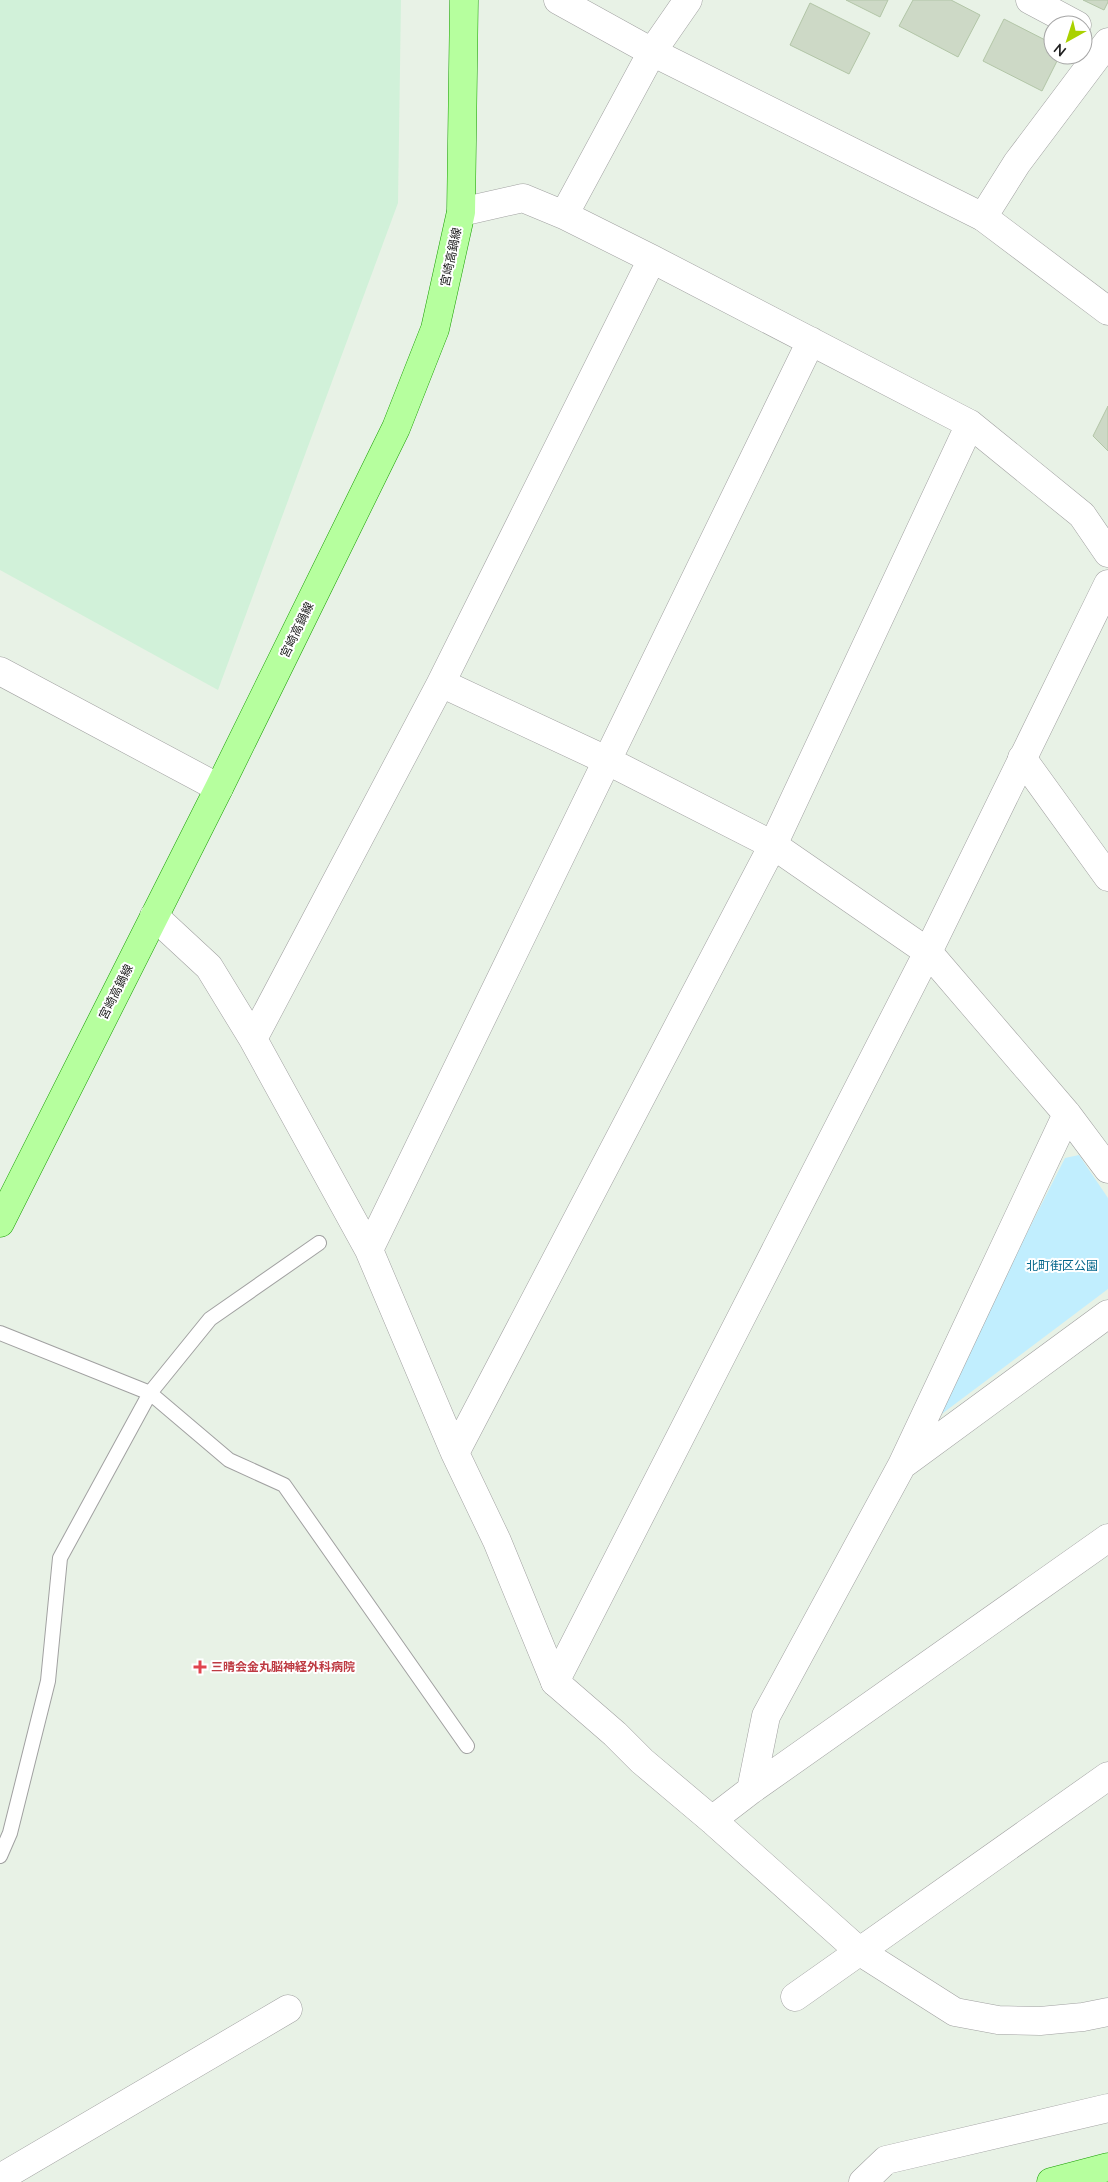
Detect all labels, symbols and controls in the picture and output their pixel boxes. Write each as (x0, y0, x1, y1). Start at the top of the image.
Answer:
north arrow (1043, 15, 1093, 65)
text: N (1050, 40, 1069, 60)
street label: 宮崎高鍋線 (437, 226, 464, 288)
street label: 宮崎高鍋線 (277, 600, 316, 660)
street label: 宮崎高鍋線 (95, 962, 136, 1022)
park label: 北町街区公園 (1026, 1258, 1098, 1273)
place label: 三晴会金丸脳神経外科病院 (211, 1659, 355, 1674)
marker: 三晴会金丸脳神経外科病院 (193, 1660, 207, 1674)

